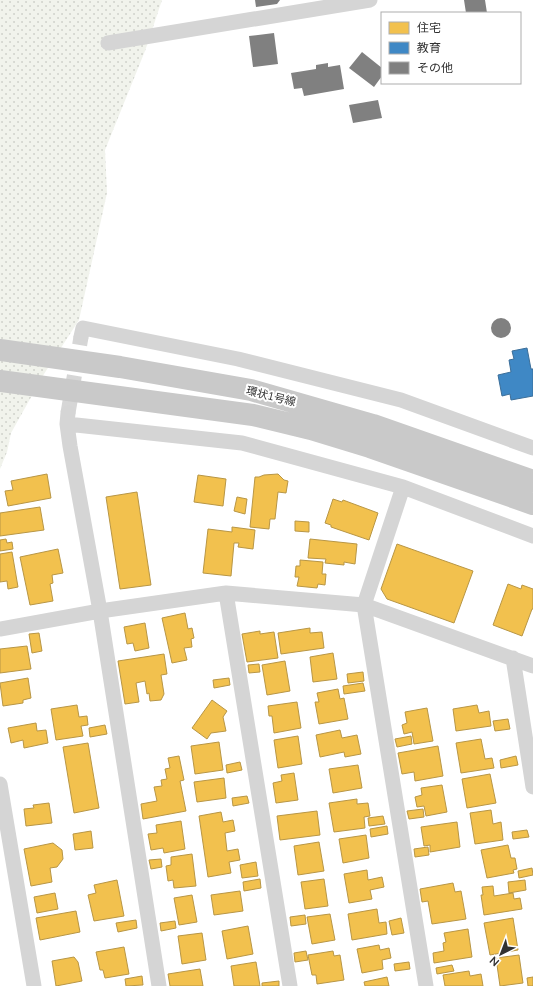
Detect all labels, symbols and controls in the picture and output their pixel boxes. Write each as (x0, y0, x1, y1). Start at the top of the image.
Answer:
legend (381, 12, 521, 84)
text: 住宅 (417, 20, 441, 36)
text: 教育 (417, 40, 441, 56)
text: その他 (417, 60, 453, 76)
street label: 環状1号線 (245, 383, 297, 410)
north arrow (481, 934, 521, 974)
text: N (487, 953, 503, 969)

